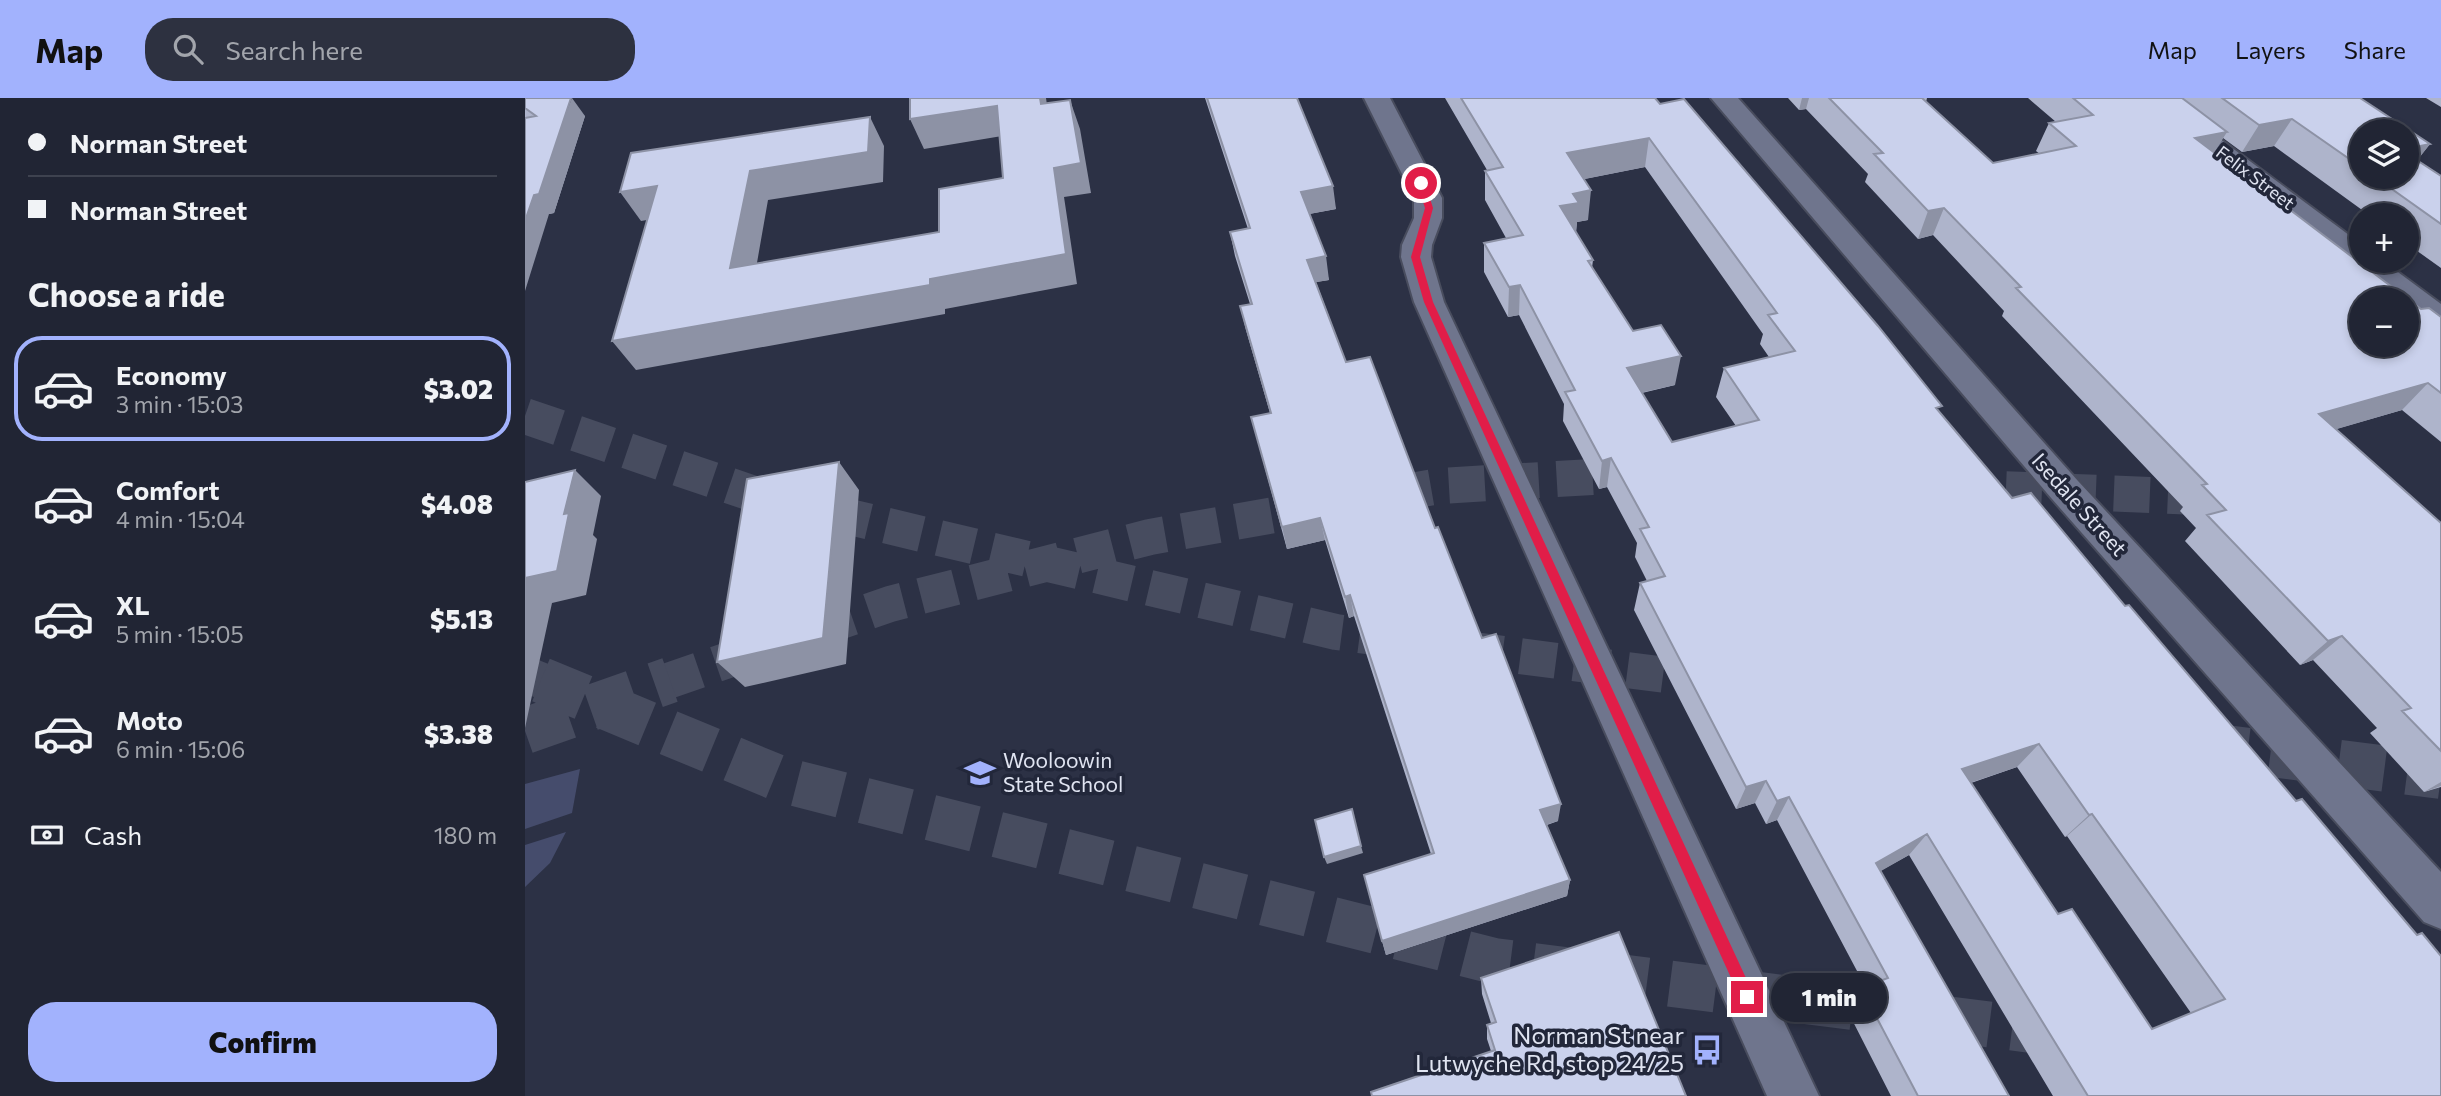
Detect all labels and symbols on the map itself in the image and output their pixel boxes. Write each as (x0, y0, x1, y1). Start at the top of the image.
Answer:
street label: Felix Street (2212, 141, 2299, 214)
route start (1405, 167, 1437, 199)
street label: Isedale Street (2028, 448, 2133, 560)
place label: Wooloowin State School (1003, 747, 1123, 796)
school or university icon: Wooloowin State School (963, 756, 997, 790)
callout: 1 min (1771, 972, 1887, 1021)
route end (1731, 981, 1763, 1013)
place label: Norman St near Lutwyche Rd, stop 24/25 (1415, 1020, 1684, 1077)
bus stop icon: Norman St near Lutwyche Rd, stop 24/25 (1690, 1033, 1724, 1067)

